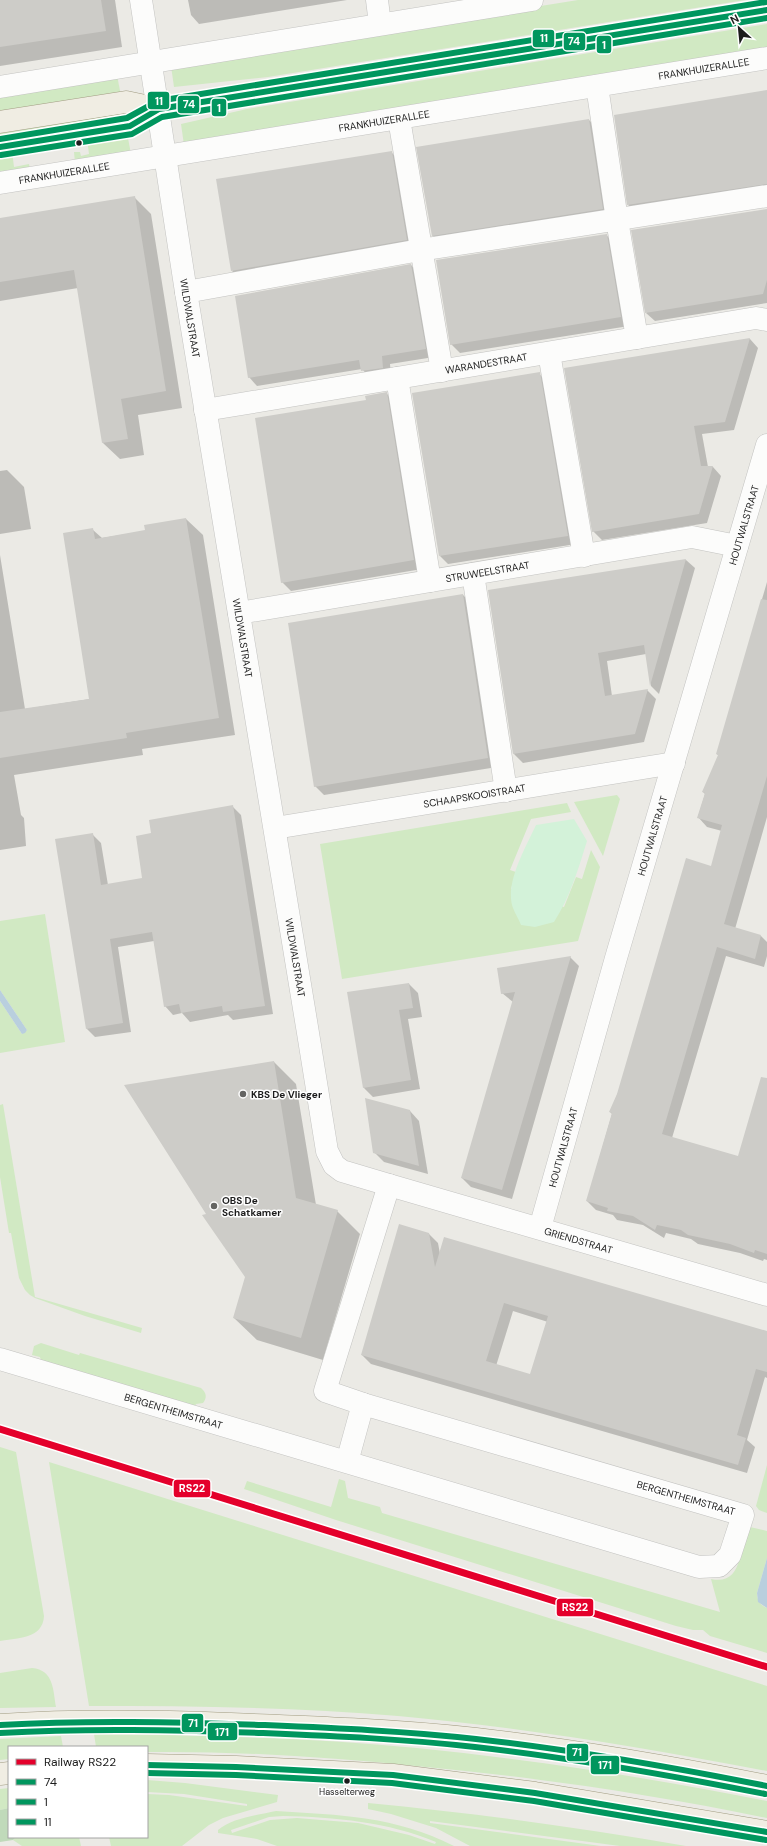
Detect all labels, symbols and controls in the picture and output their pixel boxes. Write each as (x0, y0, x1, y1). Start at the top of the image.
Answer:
north arrow (719, 8, 759, 48)
text: N (728, 11, 741, 27)
line badge: 11 (532, 29, 555, 48)
text: 11 (540, 31, 548, 45)
line badge: 74 (563, 32, 586, 51)
text: 74 (568, 34, 580, 48)
line badge: 1 (596, 35, 612, 54)
text: 1 (602, 38, 606, 52)
street label: FRANKHUIZERALLEE (657, 54, 750, 82)
line badge: 11 (147, 91, 170, 110)
text: 11 (155, 94, 163, 108)
line badge: 74 (177, 95, 200, 114)
text: 74 (183, 97, 195, 111)
line badge: 1 (211, 98, 227, 117)
text: 1 (217, 101, 221, 115)
street label: FRANKHUIZERALLEE (337, 107, 431, 134)
unlabelled marker (74, 138, 84, 148)
street label: FRANKHUIZERALLEE (18, 159, 111, 186)
street label: WILDWALSTRAAT (178, 278, 203, 359)
street label: WARANDESTRAAT (444, 350, 528, 376)
street label: HOUTWALSTRAAT (726, 483, 762, 566)
street label: STRUWEELSTRAAT (444, 558, 531, 585)
street label: WILDWALSTRAAT (230, 597, 256, 679)
street label: SCHAAPSKOOISTRAAT (422, 781, 527, 810)
street label: HOUTWALSTRAAT (634, 794, 670, 877)
street label: WILDWALSTRAAT (283, 917, 309, 998)
place label: KBS De Vlieger (251, 1088, 322, 1101)
marker: KBS De Vlieger (238, 1089, 248, 1099)
street label: HOUTWALSTRAAT (545, 1105, 580, 1189)
place label: OBS De Schatkamer (222, 1194, 281, 1219)
marker: OBS De Schatkamer (209, 1201, 219, 1211)
street label: GRIENDSTRAAT (543, 1224, 615, 1256)
street label: BERGENTHEIMSTRAAT (123, 1390, 225, 1432)
street label: BERGENTHEIMSTRAAT (635, 1478, 737, 1518)
line badge: RS22 (173, 1479, 211, 1498)
text: RS22 (179, 1481, 205, 1495)
line badge: RS22 (556, 1598, 594, 1617)
text: RS22 (562, 1600, 588, 1614)
line badge: 71 (181, 1713, 204, 1733)
text: 71 (188, 1716, 198, 1730)
line badge: 171 (207, 1722, 238, 1741)
text: 171 (215, 1725, 229, 1739)
line badge: 71 (566, 1743, 589, 1762)
text: 71 (572, 1745, 582, 1759)
legend (8, 1746, 148, 1838)
text: Railway RS22 (44, 1754, 116, 1770)
line badge: 171 (590, 1755, 620, 1775)
text: 171 (598, 1758, 612, 1772)
text: 74 (44, 1774, 57, 1790)
marker: Hasselterweg (342, 1776, 352, 1786)
place label: Hasselterweg (319, 1786, 375, 1798)
text: 1 (44, 1794, 48, 1810)
text: 11 (44, 1814, 52, 1830)

